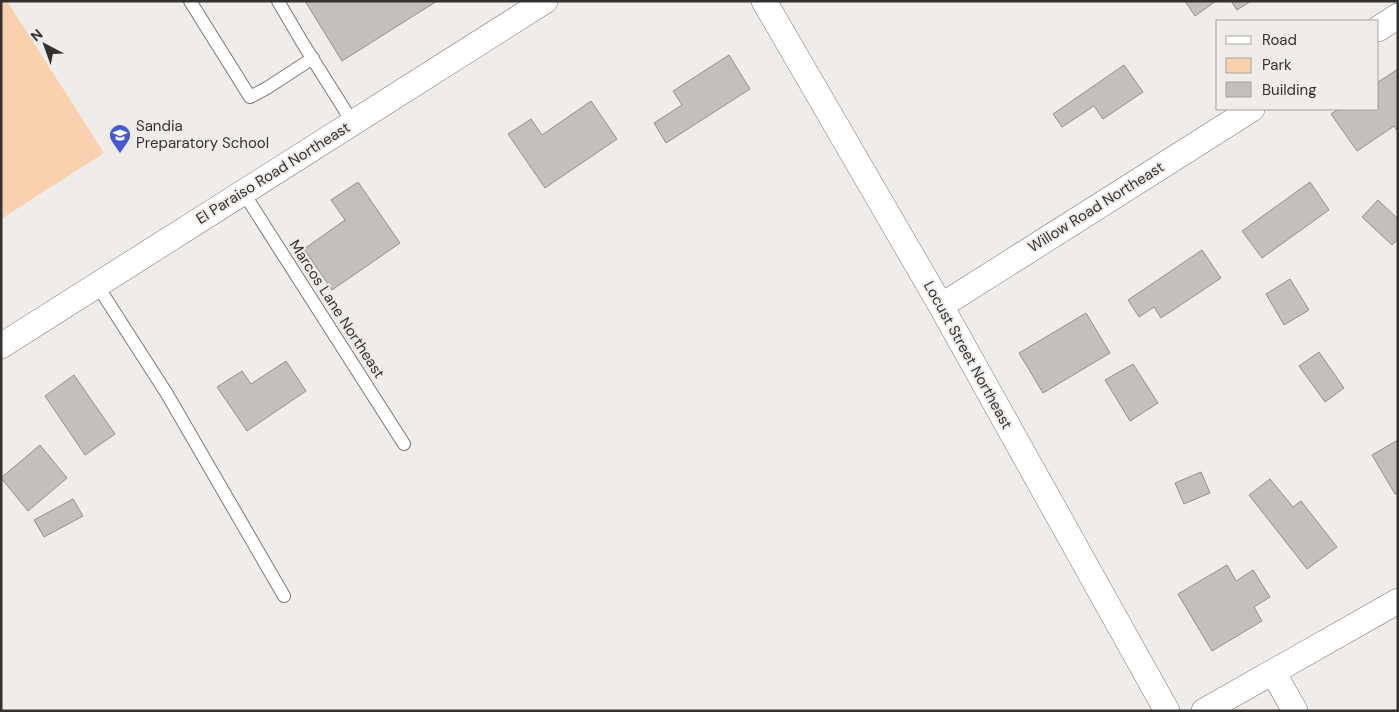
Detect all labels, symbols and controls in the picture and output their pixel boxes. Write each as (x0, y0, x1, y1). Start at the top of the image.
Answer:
north arrow (20, 20, 70, 70)
legend (1216, 20, 1379, 110)
text: N (27, 25, 46, 45)
text: Road (1262, 30, 1297, 50)
text: Park (1262, 55, 1292, 75)
text: Building (1262, 80, 1317, 100)
place label: Sandia Preparatory School (136, 116, 269, 153)
street label: El Paraiso Road Northeast (192, 117, 354, 229)
school or university icon: Sandia Preparatory School (108, 123, 132, 154)
street label: Willow Road Northeast (1024, 157, 1168, 257)
street label: Marcos Lane Northeast (285, 236, 389, 382)
street label: Locust Street Northeast (919, 277, 1017, 433)

